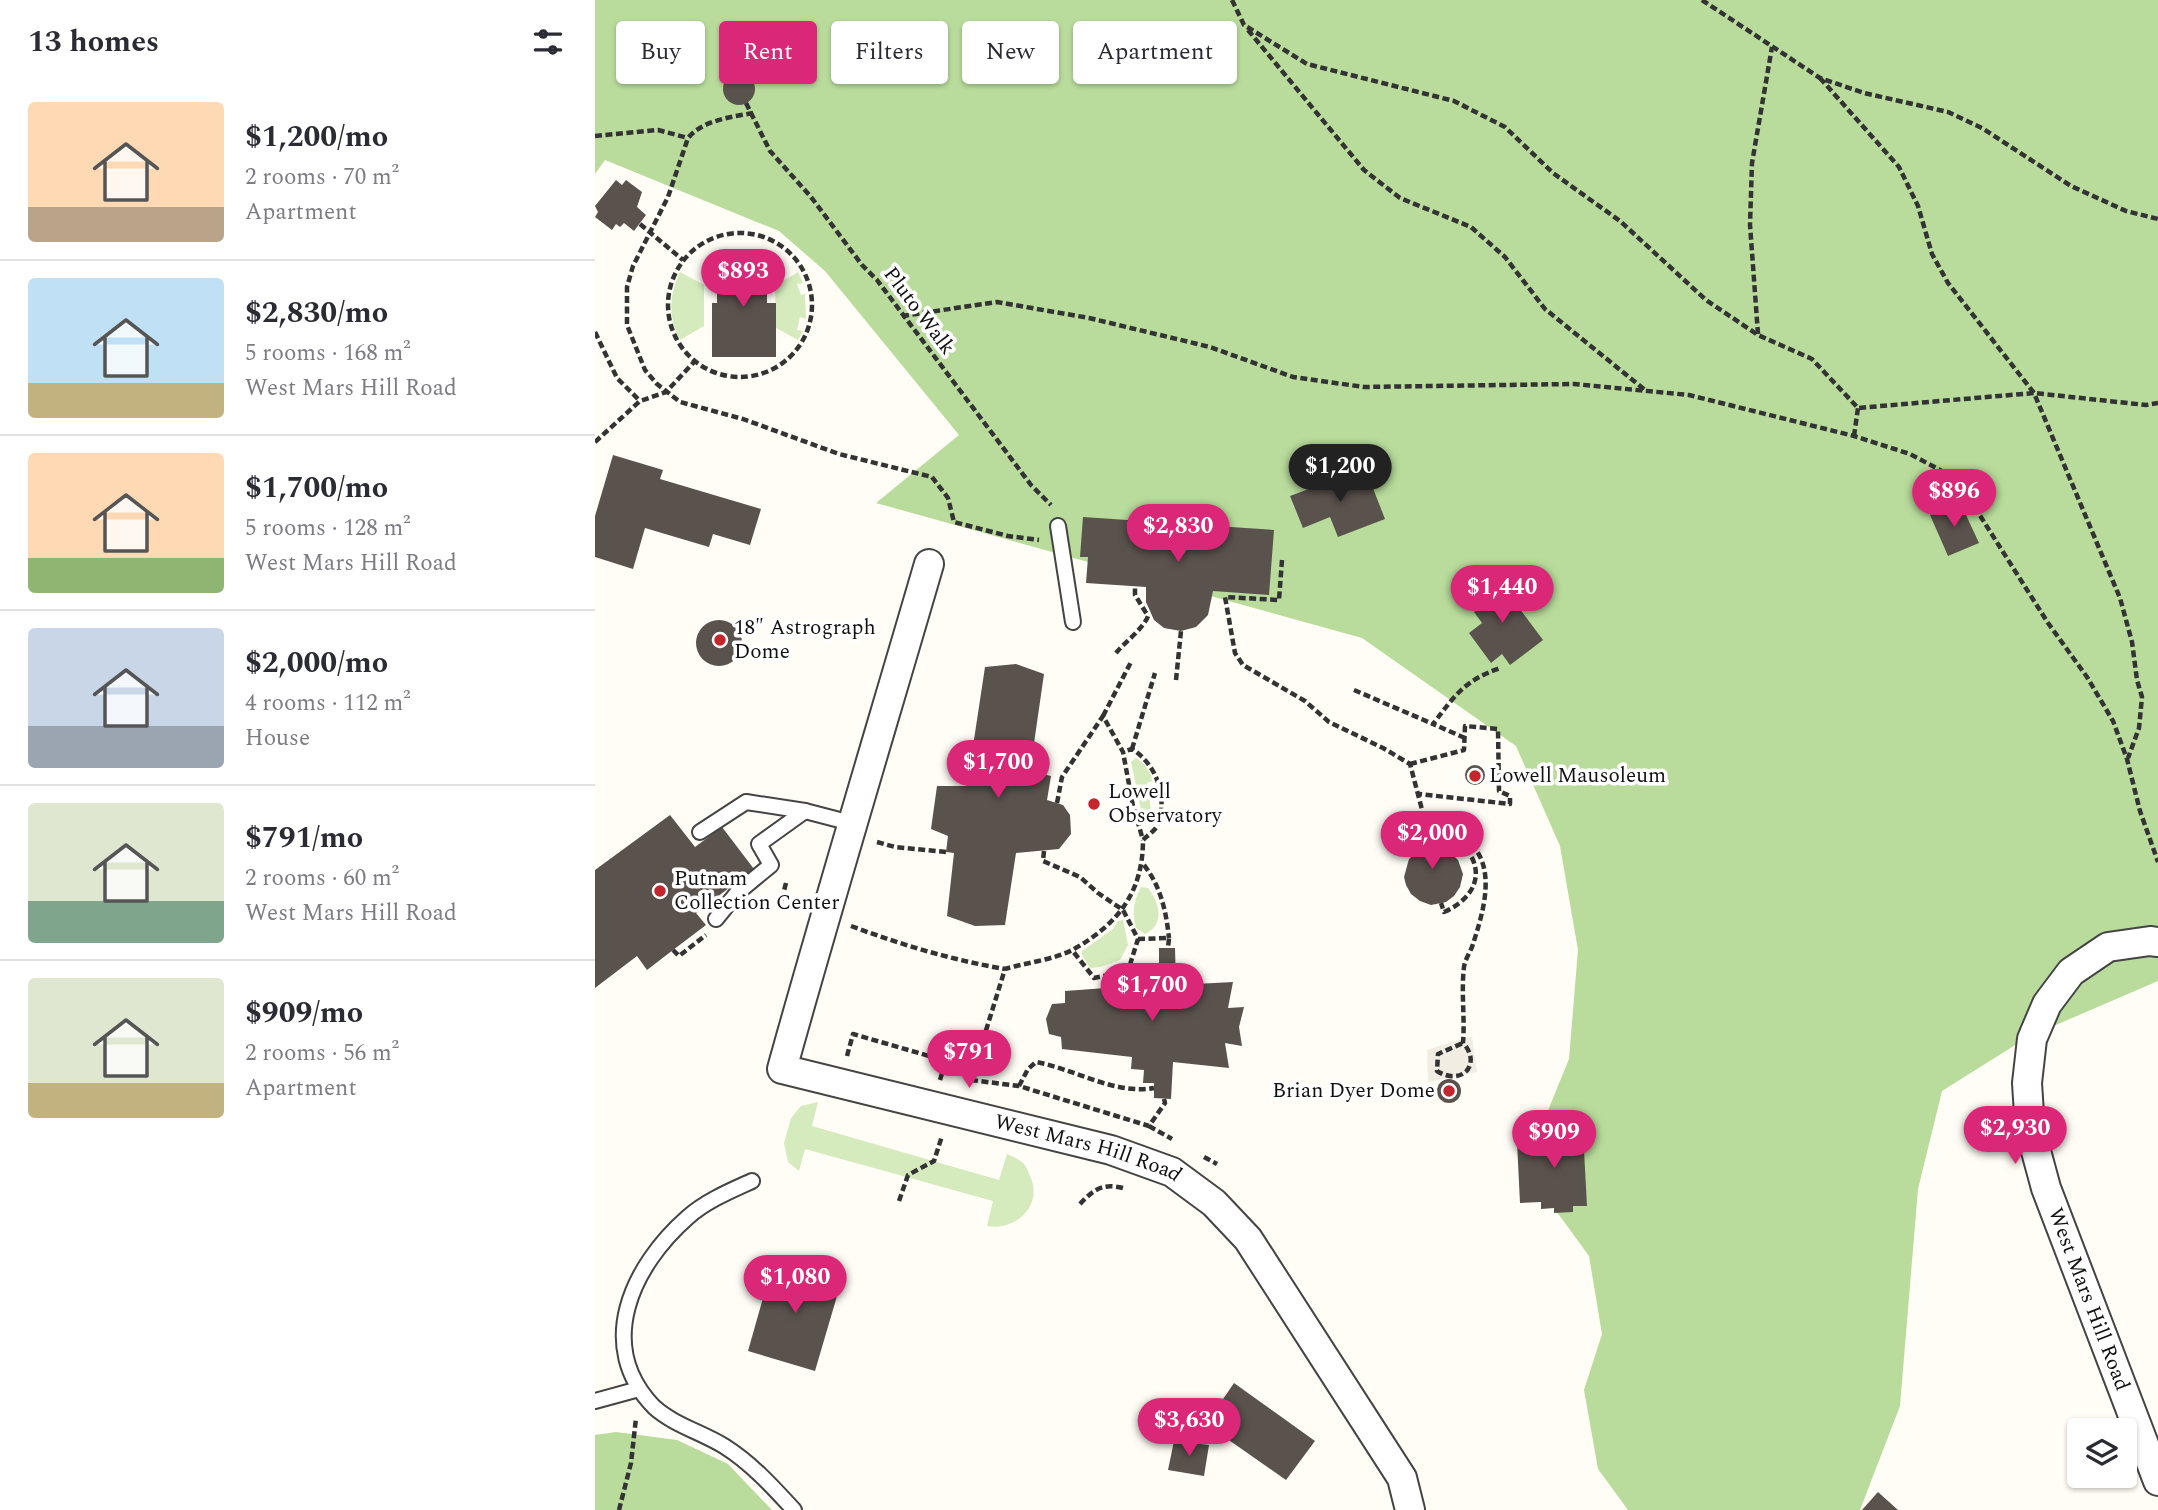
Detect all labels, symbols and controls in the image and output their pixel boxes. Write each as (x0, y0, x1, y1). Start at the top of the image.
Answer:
text: 13 homes (28, 19, 159, 65)
chip: Buy (616, 21, 705, 84)
chip: Rent (719, 21, 817, 84)
chip: Filters (831, 21, 948, 84)
chip: New (962, 21, 1059, 84)
chip: Apartment (1073, 21, 1237, 84)
icon: filters (529, 23, 567, 61)
text: $1,200/mo (245, 114, 388, 160)
icon: home (84, 130, 168, 214)
text: 2 rooms · 70 m² (245, 160, 399, 195)
text: Apartment (245, 195, 357, 230)
pin: $893 (702, 250, 784, 309)
text: $893 (717, 254, 769, 289)
street label: Pluto Walk (875, 260, 963, 362)
text: $2,830/mo (245, 290, 388, 336)
icon: home (84, 306, 168, 390)
text: 5 rooms · 168 m² (245, 336, 411, 371)
text: West Mars Hill Road (245, 371, 457, 406)
pin: $1,200 (1283, 444, 1397, 504)
text: $1,200 (1305, 449, 1375, 484)
text: $1,700/mo (245, 465, 388, 511)
pin: $896 (1913, 470, 1995, 529)
text: $896 (1928, 474, 1980, 509)
icon: home (84, 481, 168, 565)
pin: $2,830 (1121, 504, 1235, 564)
text: $2,830 (1143, 509, 1213, 544)
text: 5 rooms · 128 m² (245, 511, 411, 546)
text: West Mars Hill Road (245, 546, 457, 581)
pin: $1,440 (1445, 566, 1559, 625)
text: $1,440 (1467, 570, 1537, 605)
place label: 18″ Astrograph Dome (734, 612, 876, 668)
marker: 18″ Astrograph Dome (712, 632, 728, 648)
text: $2,000/mo (245, 640, 388, 686)
icon: home (84, 656, 168, 740)
text: 4 rooms · 112 m² (245, 686, 411, 721)
text: House (245, 721, 310, 756)
pin: $1,700 (941, 740, 1055, 800)
text: $1,700 (963, 745, 1033, 780)
place label: Lowell Mausoleum (1489, 760, 1666, 792)
marker: Lowell Mausoleum (1467, 768, 1483, 784)
place label: Lowell Observatory (1108, 776, 1223, 832)
marker: Lowell Observatory (1086, 796, 1102, 812)
pin: $2,000 (1375, 812, 1489, 871)
text: $791/mo (245, 815, 363, 861)
text: $2,000 (1397, 816, 1467, 851)
icon: home (84, 831, 168, 915)
text: 2 rooms · 60 m² (245, 861, 399, 896)
place label: Putnam Collection Center (674, 863, 840, 919)
marker: Putnam Collection Center (652, 883, 668, 899)
text: West Mars Hill Road (245, 896, 457, 931)
pin: $1,700 (1095, 964, 1209, 1023)
text: $1,700 (1117, 968, 1187, 1003)
text: $909/mo (245, 990, 363, 1036)
icon: home (84, 1006, 168, 1090)
pin: $791 (928, 1030, 1010, 1090)
text: $791 (943, 1035, 995, 1070)
text: 2 rooms · 56 m² (245, 1036, 399, 1071)
text: Apartment (245, 1071, 357, 1106)
place label: Brian Dyer Dome (1272, 1075, 1435, 1107)
marker: Brian Dyer Dome (1441, 1083, 1457, 1099)
street label: West Mars Hill Road (991, 1106, 1189, 1190)
pin: $2,930 (1958, 1106, 2072, 1166)
pin: $909 (1513, 1110, 1595, 1170)
text: $2,930 (1980, 1111, 2050, 1146)
text: $909 (1528, 1115, 1580, 1150)
street label: West Mars Hill Road (2039, 1203, 2138, 1396)
pin: $1,080 (738, 1256, 852, 1315)
text: $1,080 (760, 1260, 830, 1295)
pin: $3,630 (1132, 1398, 1246, 1458)
text: $3,630 (1154, 1403, 1224, 1438)
map controls (2067, 1418, 2137, 1488)
button: layers (2067, 1418, 2137, 1488)

